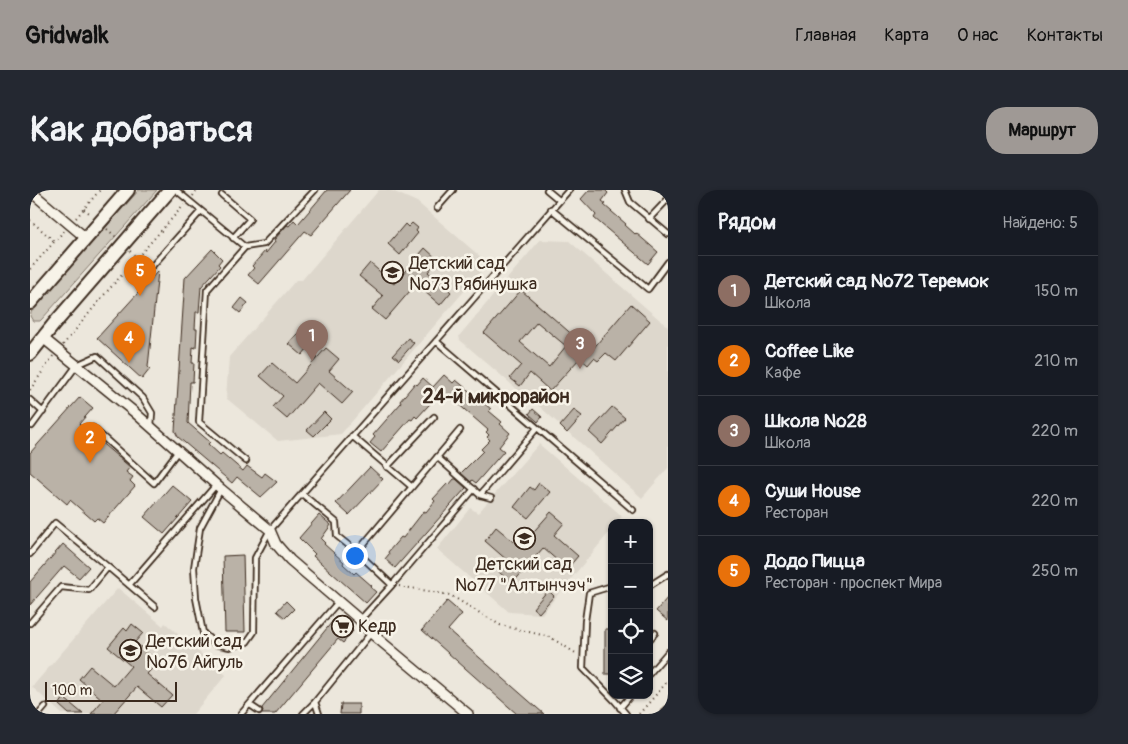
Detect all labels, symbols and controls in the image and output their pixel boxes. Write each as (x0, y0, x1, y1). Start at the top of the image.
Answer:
text: Gridwalk (25, 21, 109, 50)
text: Главная (795, 24, 856, 47)
text: Карта (884, 24, 929, 47)
text: О нас (957, 24, 999, 47)
text: Контакты (1027, 24, 1103, 47)
button: Маршрут (986, 107, 1098, 154)
text: Как добраться (30, 108, 253, 152)
text: Рядом (718, 209, 776, 236)
text: Найдено: 5 (1002, 213, 1078, 233)
place label: Детский сад №73 Рябинушка (408, 252, 537, 296)
pin: 5 (124, 255, 156, 296)
school or university icon: Детский сад №73 Рябинушка (381, 261, 405, 285)
text: Детский сад №72 Теремок (765, 269, 989, 293)
text: 1 (731, 281, 737, 301)
text: 150 m (1034, 281, 1078, 301)
text: Школа (765, 293, 811, 313)
pin: 1 (296, 320, 328, 361)
pin: 4 (113, 322, 145, 363)
pin: 3 (564, 328, 596, 369)
text: Coffee Like (765, 339, 854, 363)
text: 2 (730, 351, 738, 371)
text: 210 m (1034, 351, 1078, 371)
text: Кафе (765, 363, 801, 383)
district label: 24-й микрорайон (423, 384, 569, 409)
text: Школа №28 (765, 409, 867, 433)
text: 3 (730, 421, 738, 441)
text: 220 m (1032, 421, 1078, 441)
pin: 2 (74, 422, 106, 463)
text: Школа (765, 433, 811, 453)
text: Суши House (765, 479, 861, 503)
text: 4 (729, 491, 739, 511)
text: 220 m (1032, 491, 1078, 511)
text: Ресторан (765, 503, 828, 523)
map controls (608, 519, 653, 699)
button: + (608, 519, 653, 564)
school or university icon: Детский сад №77 "Алтынчэч" (512, 527, 536, 551)
your location (342, 543, 368, 569)
text: Додо Пицца (765, 549, 865, 573)
place label: Детский сад №77 "Алтынчэч" (455, 553, 593, 597)
text: 5 (730, 561, 738, 581)
text: 250 m (1032, 561, 1078, 581)
button: − (608, 564, 653, 609)
text: Ресторан · проспект Мира (765, 573, 942, 593)
button: locate (608, 609, 653, 654)
supermarket icon: Кедр (330, 614, 354, 638)
place label: Кедр (358, 615, 397, 638)
place label: Детский сад №76 Айгуль (145, 630, 244, 674)
school or university icon: Детский сад №76 Айгуль (118, 639, 142, 663)
button: layers (608, 654, 653, 699)
scale bar (45, 679, 178, 702)
text: 100 m (52, 682, 92, 699)

